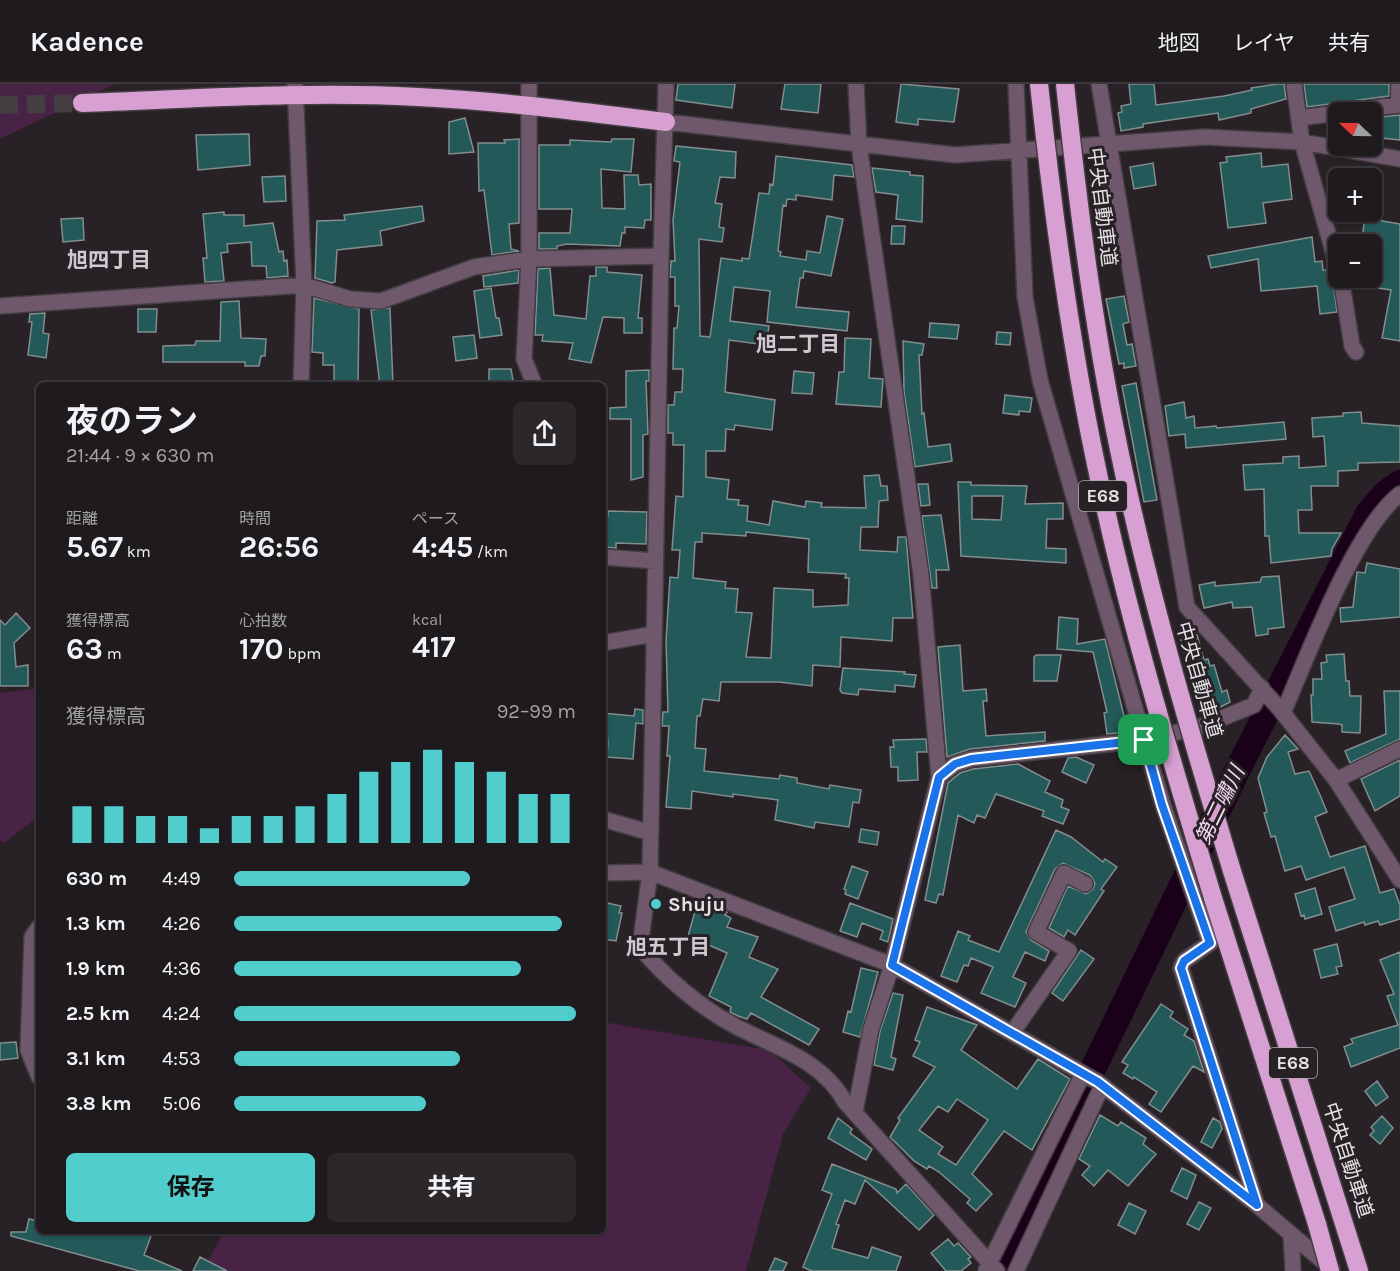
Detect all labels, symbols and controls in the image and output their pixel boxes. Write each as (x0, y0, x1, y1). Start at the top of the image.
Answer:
text: Kadence (30, 25, 144, 58)
text: 地図 (1158, 31, 1200, 55)
text: レイヤ (1233, 31, 1295, 55)
text: 共有 (1328, 31, 1370, 55)
north arrow (1328, 102, 1382, 156)
map controls (1328, 102, 1382, 288)
street label: 中央自動車道 (1083, 146, 1121, 268)
button: + (1328, 168, 1382, 222)
button: − (1328, 234, 1382, 288)
district label: 旭四丁目 (67, 248, 151, 272)
district label: 旭二丁目 (756, 332, 840, 356)
text: 夜のラン (66, 402, 198, 440)
button: share (513, 402, 576, 465)
text: 21:44 · 9 × 630 m (66, 444, 214, 467)
road number: E68 (1079, 481, 1127, 511)
text: 距離 (66, 509, 98, 528)
text: 時間 (239, 509, 271, 528)
text: ペース (412, 509, 459, 528)
text: 5.67 (66, 529, 123, 565)
text: 26:56 (239, 529, 319, 565)
text: 4:45 (412, 529, 473, 565)
text: km (123, 542, 151, 561)
text: /km (473, 542, 508, 561)
text: kcal (412, 610, 443, 629)
text: 獲得標高 (66, 611, 130, 630)
text: 心拍数 (239, 611, 287, 630)
street label: 中央自動車道 (1171, 619, 1227, 741)
text: 417 (412, 629, 455, 665)
text: 63 (66, 631, 103, 667)
text: 170 (239, 631, 284, 667)
text: m (103, 644, 122, 663)
text: bpm (284, 644, 321, 663)
text: 92–99 m (497, 700, 576, 723)
text: 獲得標高 (66, 705, 146, 728)
pin (1118, 714, 1169, 765)
icon: arrive (1127, 723, 1160, 756)
water label: 第二嘯川 (1191, 760, 1250, 848)
text: 630 m (66, 867, 127, 890)
text: 4:49 (162, 867, 201, 890)
place label: Shuju (668, 893, 725, 916)
marker: Shuju (649, 897, 663, 911)
text: 1.3 km (66, 912, 126, 935)
text: 4:26 (162, 912, 201, 935)
district label: 旭五丁目 (626, 935, 710, 959)
text: 1.9 km (66, 957, 126, 980)
text: 4:36 (162, 957, 201, 980)
text: 2.5 km (66, 1002, 130, 1025)
text: 4:24 (162, 1002, 201, 1025)
text: 3.1 km (66, 1047, 126, 1070)
text: 4:53 (162, 1047, 201, 1070)
road number: E68 (1269, 1048, 1317, 1078)
text: 3.8 km (66, 1092, 132, 1115)
text: 5:06 (162, 1092, 201, 1115)
street label: 中央自動車道 (1319, 1099, 1377, 1221)
button: 保存 (66, 1153, 315, 1222)
button: 共有 (327, 1153, 576, 1222)

